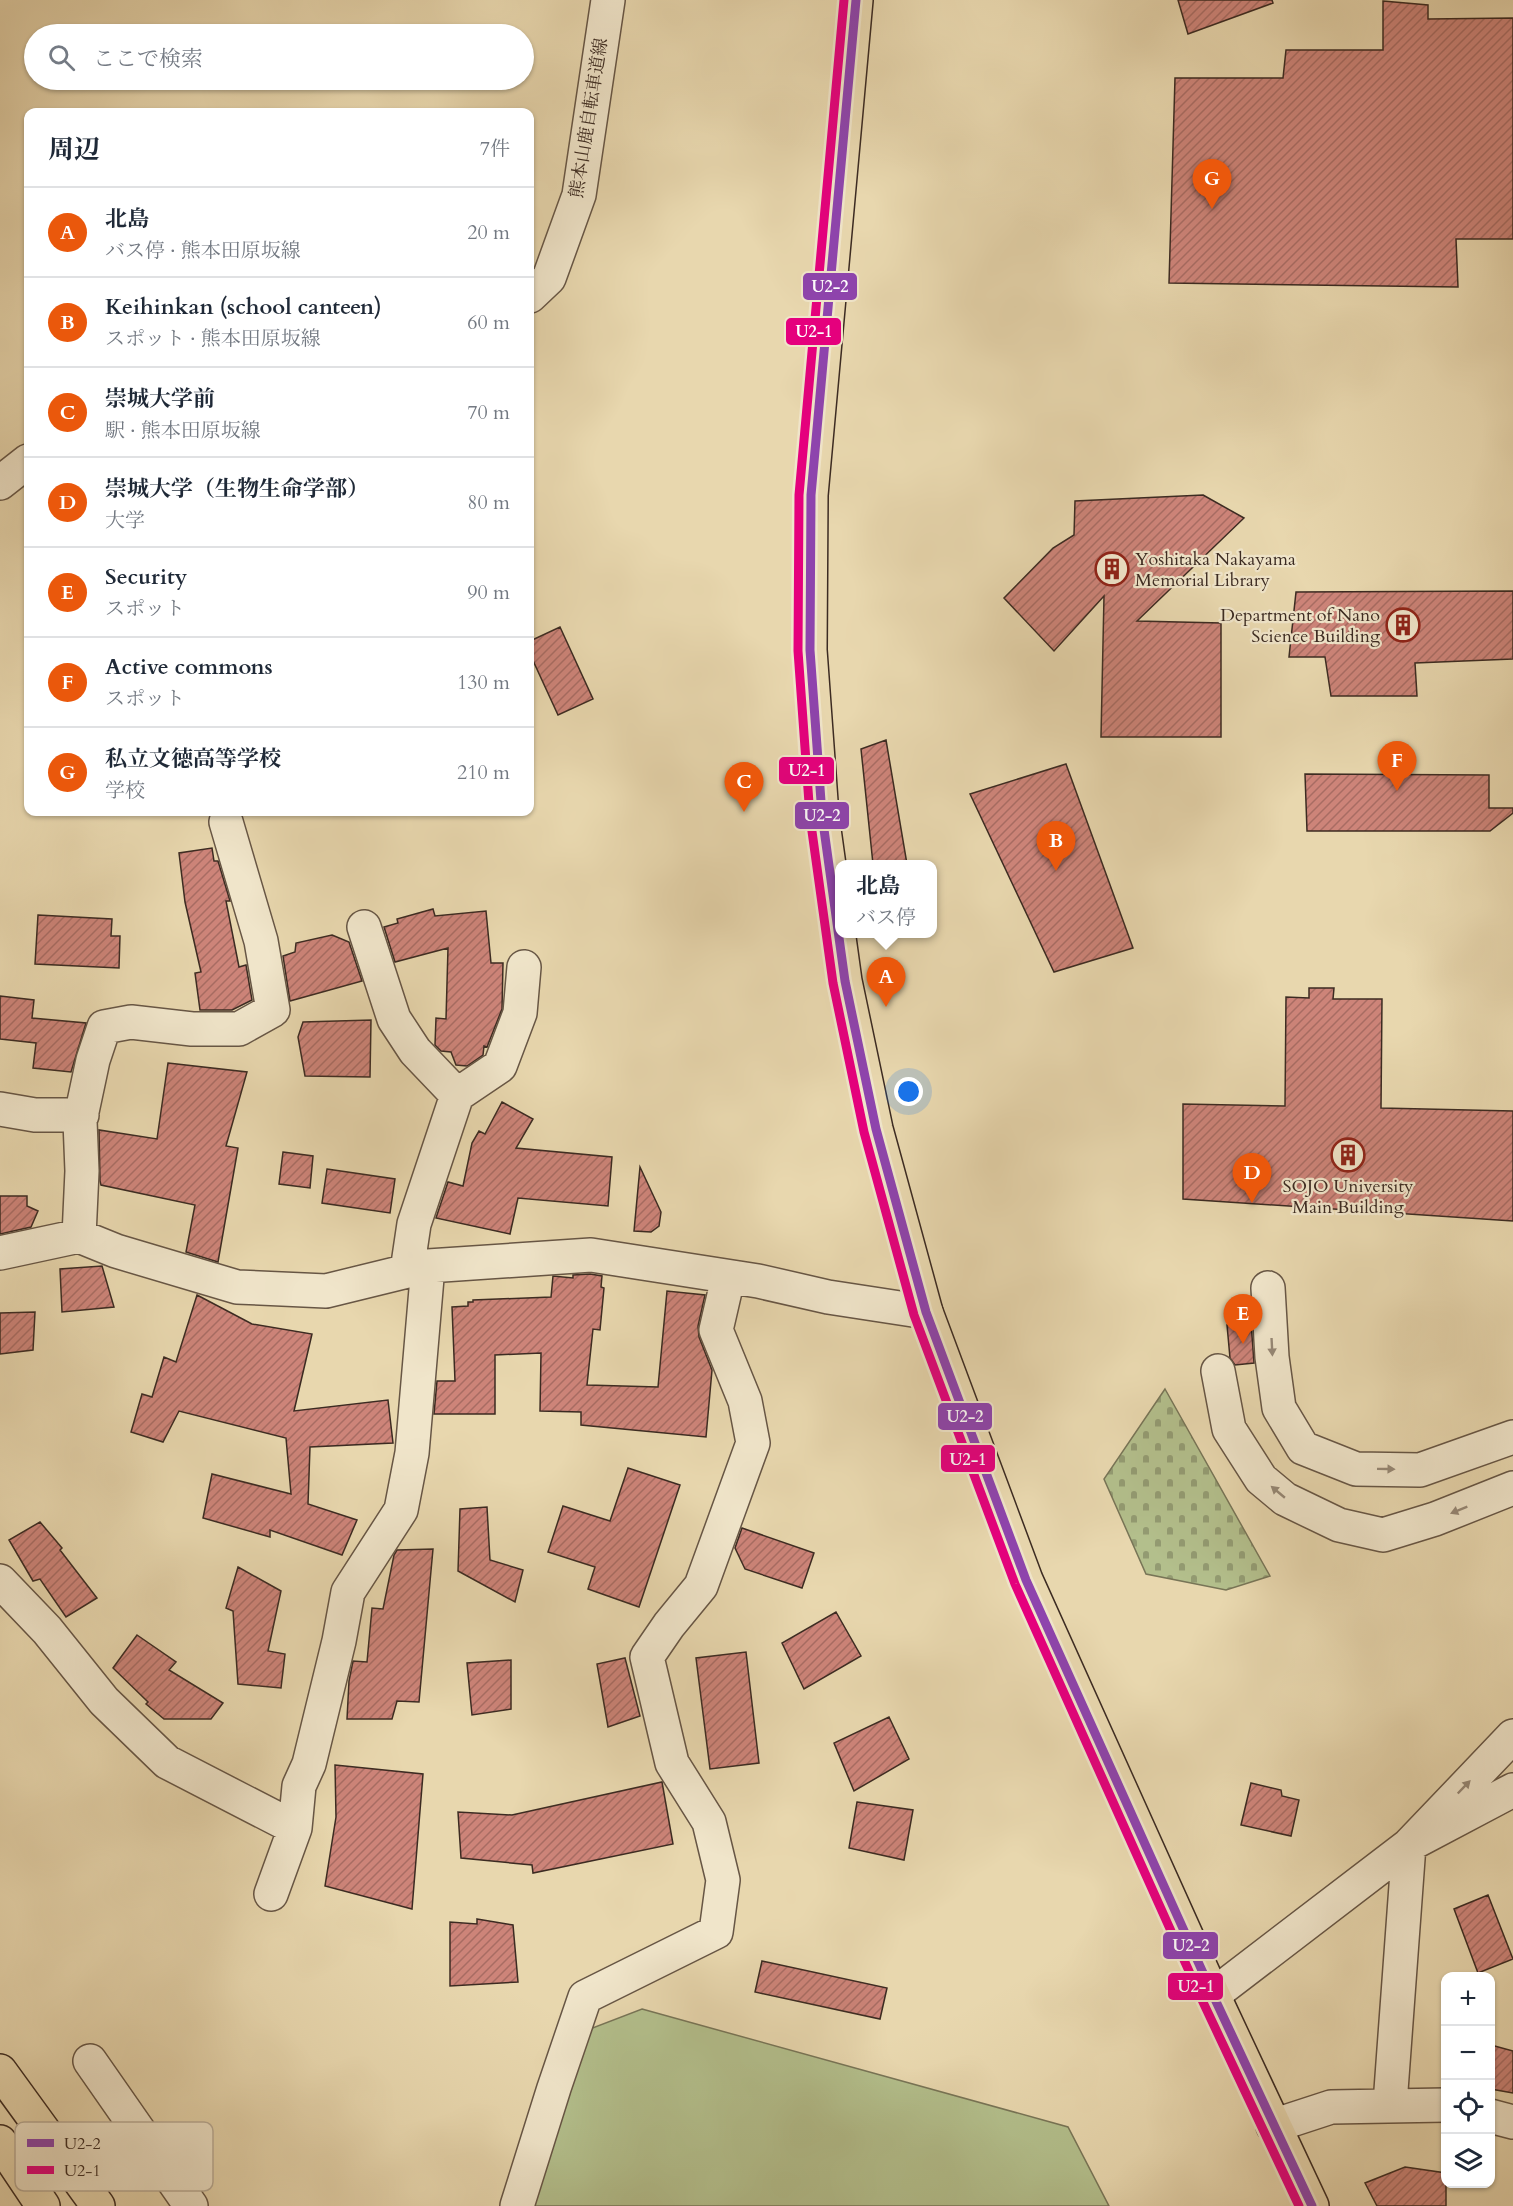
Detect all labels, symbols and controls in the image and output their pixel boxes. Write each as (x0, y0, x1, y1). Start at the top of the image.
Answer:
search box (24, 24, 534, 90)
street label: 熊本山鹿自転車道線 (564, 36, 614, 200)
icon: search (45, 41, 78, 74)
text: ここで検索 (93, 44, 203, 74)
text: 周辺 (48, 132, 100, 167)
text: 7件 (480, 135, 510, 162)
pin: G (1192, 160, 1232, 209)
text: 北島 (105, 204, 149, 234)
text: A (60, 219, 75, 246)
text: 20 m (467, 219, 510, 246)
text: バス停 · 熊本田原坂線 (105, 237, 301, 264)
line badge: U2-2 (802, 272, 858, 301)
text: U2-2 (811, 276, 849, 298)
text: Keihinkan (school canteen) (105, 292, 382, 322)
text: B (60, 309, 75, 336)
text: 60 m (467, 309, 510, 336)
line badge: U2-1 (785, 317, 842, 346)
text: U2-1 (795, 321, 833, 343)
text: スポット · 熊本田原坂線 (105, 325, 321, 352)
text: 崇城大学前 (105, 384, 215, 414)
text: C (60, 399, 75, 426)
text: 70 m (467, 399, 510, 426)
text: 駅 · 熊本田原坂線 (105, 417, 261, 444)
text: 崇城大学（生物生命学部） (105, 474, 369, 504)
text: D (59, 489, 76, 516)
text: 80 m (467, 489, 510, 516)
text: 大学 (105, 507, 145, 534)
place label: Yoshitaka Nakayama Memorial Library (1135, 547, 1296, 593)
building icon: Yoshitaka Nakayama Memorial Library (1094, 551, 1130, 587)
text: Security (105, 562, 187, 592)
text: E (61, 579, 74, 606)
text: 90 m (467, 579, 510, 606)
text: スポット (105, 595, 185, 622)
place label: Department of Nano Science Building (1220, 603, 1381, 649)
building icon: Department of Nano Science Building (1385, 607, 1421, 643)
text: Active commons (105, 652, 273, 682)
text: F (62, 669, 73, 696)
text: 130 m (457, 669, 510, 696)
text: スポット (105, 685, 185, 712)
pin: F (1378, 742, 1416, 791)
text: 私立文徳高等学校 (105, 744, 281, 774)
line badge: U2-1 (778, 756, 835, 785)
text: G (59, 759, 76, 786)
text: 210 m (457, 759, 510, 786)
text: U2-1 (788, 760, 826, 782)
pin: C (724, 762, 764, 812)
text: 学校 (105, 777, 145, 804)
line badge: U2-2 (794, 801, 850, 830)
text: U2-2 (803, 805, 841, 827)
pin: B (1036, 822, 1076, 871)
popup (835, 860, 937, 938)
text: 北島 (856, 871, 900, 901)
text: バス停 (856, 904, 916, 931)
pin: A (866, 958, 906, 1007)
your location (894, 1077, 923, 1106)
building icon: SOJO University Main Building (1330, 1137, 1366, 1173)
pin: D (1232, 1154, 1272, 1203)
place label: SOJO University Main Building (1282, 1174, 1414, 1220)
pin: E (1224, 1294, 1262, 1344)
one-way arrow (1267, 1337, 1276, 1356)
line badge: U2-2 (937, 1402, 993, 1431)
text: U2-2 (946, 1406, 984, 1428)
line badge: U2-1 (940, 1444, 996, 1473)
text: U2-1 (949, 1449, 987, 1471)
one-way arrow (1376, 1465, 1395, 1474)
one-way arrow (1271, 1486, 1286, 1499)
one-way arrow (1450, 1506, 1468, 1515)
one-way arrow (1456, 1781, 1470, 1795)
line badge: U2-2 (1162, 1931, 1219, 1960)
text: U2-2 (1172, 1935, 1210, 1957)
line badge: U2-1 (1167, 1972, 1224, 2001)
map controls (1441, 1972, 1495, 2188)
button: + (1441, 1972, 1495, 2026)
text: U2-1 (1177, 1976, 1215, 1998)
button: − (1441, 2026, 1495, 2080)
button: locate (1441, 2080, 1495, 2134)
legend (15, 2122, 213, 2191)
text: U2-2 (64, 2133, 101, 2155)
button: layers (1441, 2134, 1495, 2188)
text: U2-1 (64, 2160, 101, 2182)

